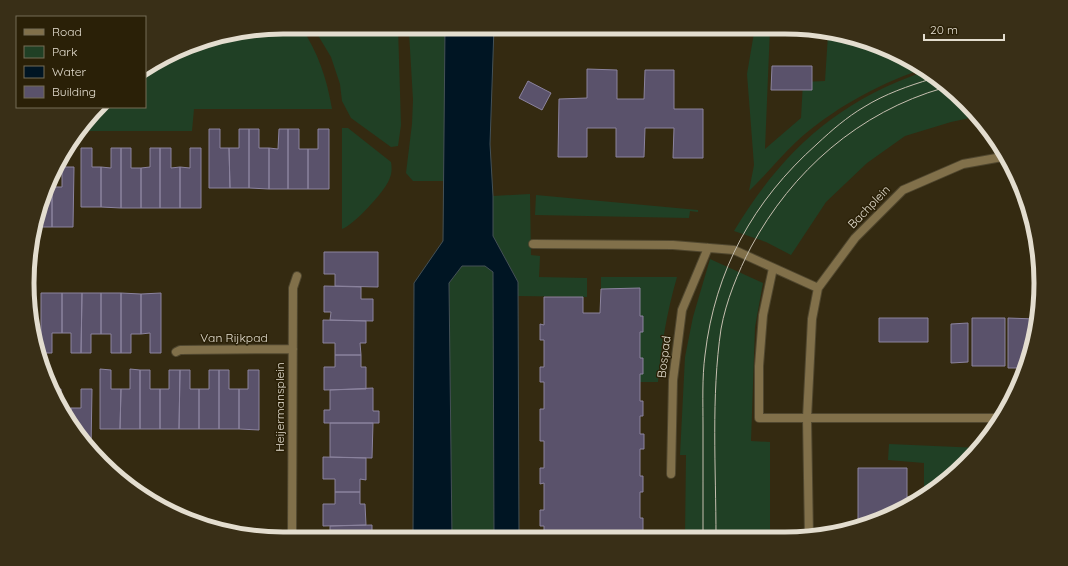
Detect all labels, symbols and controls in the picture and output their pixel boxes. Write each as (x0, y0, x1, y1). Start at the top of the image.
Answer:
legend (16, 16, 146, 108)
scale bar (924, 16, 1004, 42)
text: 20 m (930, 22, 958, 37)
text: Road (52, 24, 82, 39)
text: Park (52, 44, 77, 59)
text: Water (52, 64, 87, 79)
text: Building (52, 84, 96, 99)
street label: Bachplein (844, 182, 893, 231)
street label: Van Rijkpad (200, 330, 268, 345)
street label: Bospad (653, 335, 674, 379)
street label: Heijermansplein (272, 362, 287, 452)

